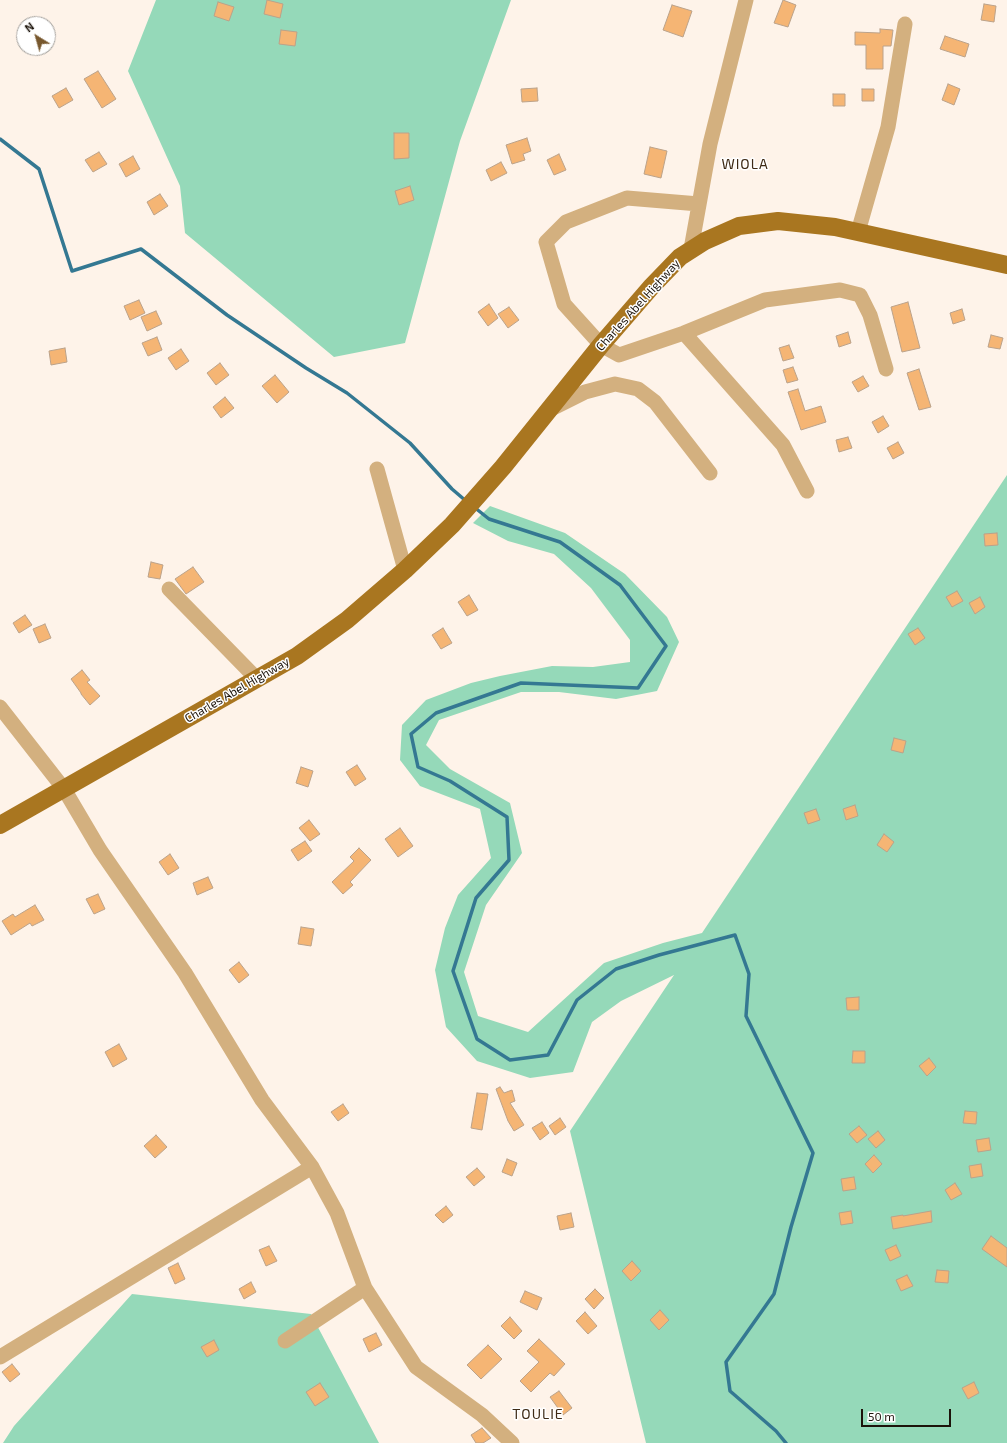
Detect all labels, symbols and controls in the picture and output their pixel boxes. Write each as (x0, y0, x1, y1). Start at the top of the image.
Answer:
north arrow (16, 16, 56, 56)
text: N (22, 19, 36, 34)
district label: WIOLA (721, 156, 769, 172)
street label: Charles Abel Highway (593, 256, 683, 354)
street label: Charles Abel Highway (182, 654, 292, 726)
scale bar (863, 1401, 953, 1427)
district label: TOULIE (512, 1406, 564, 1422)
text: 50 m (868, 1409, 895, 1423)

